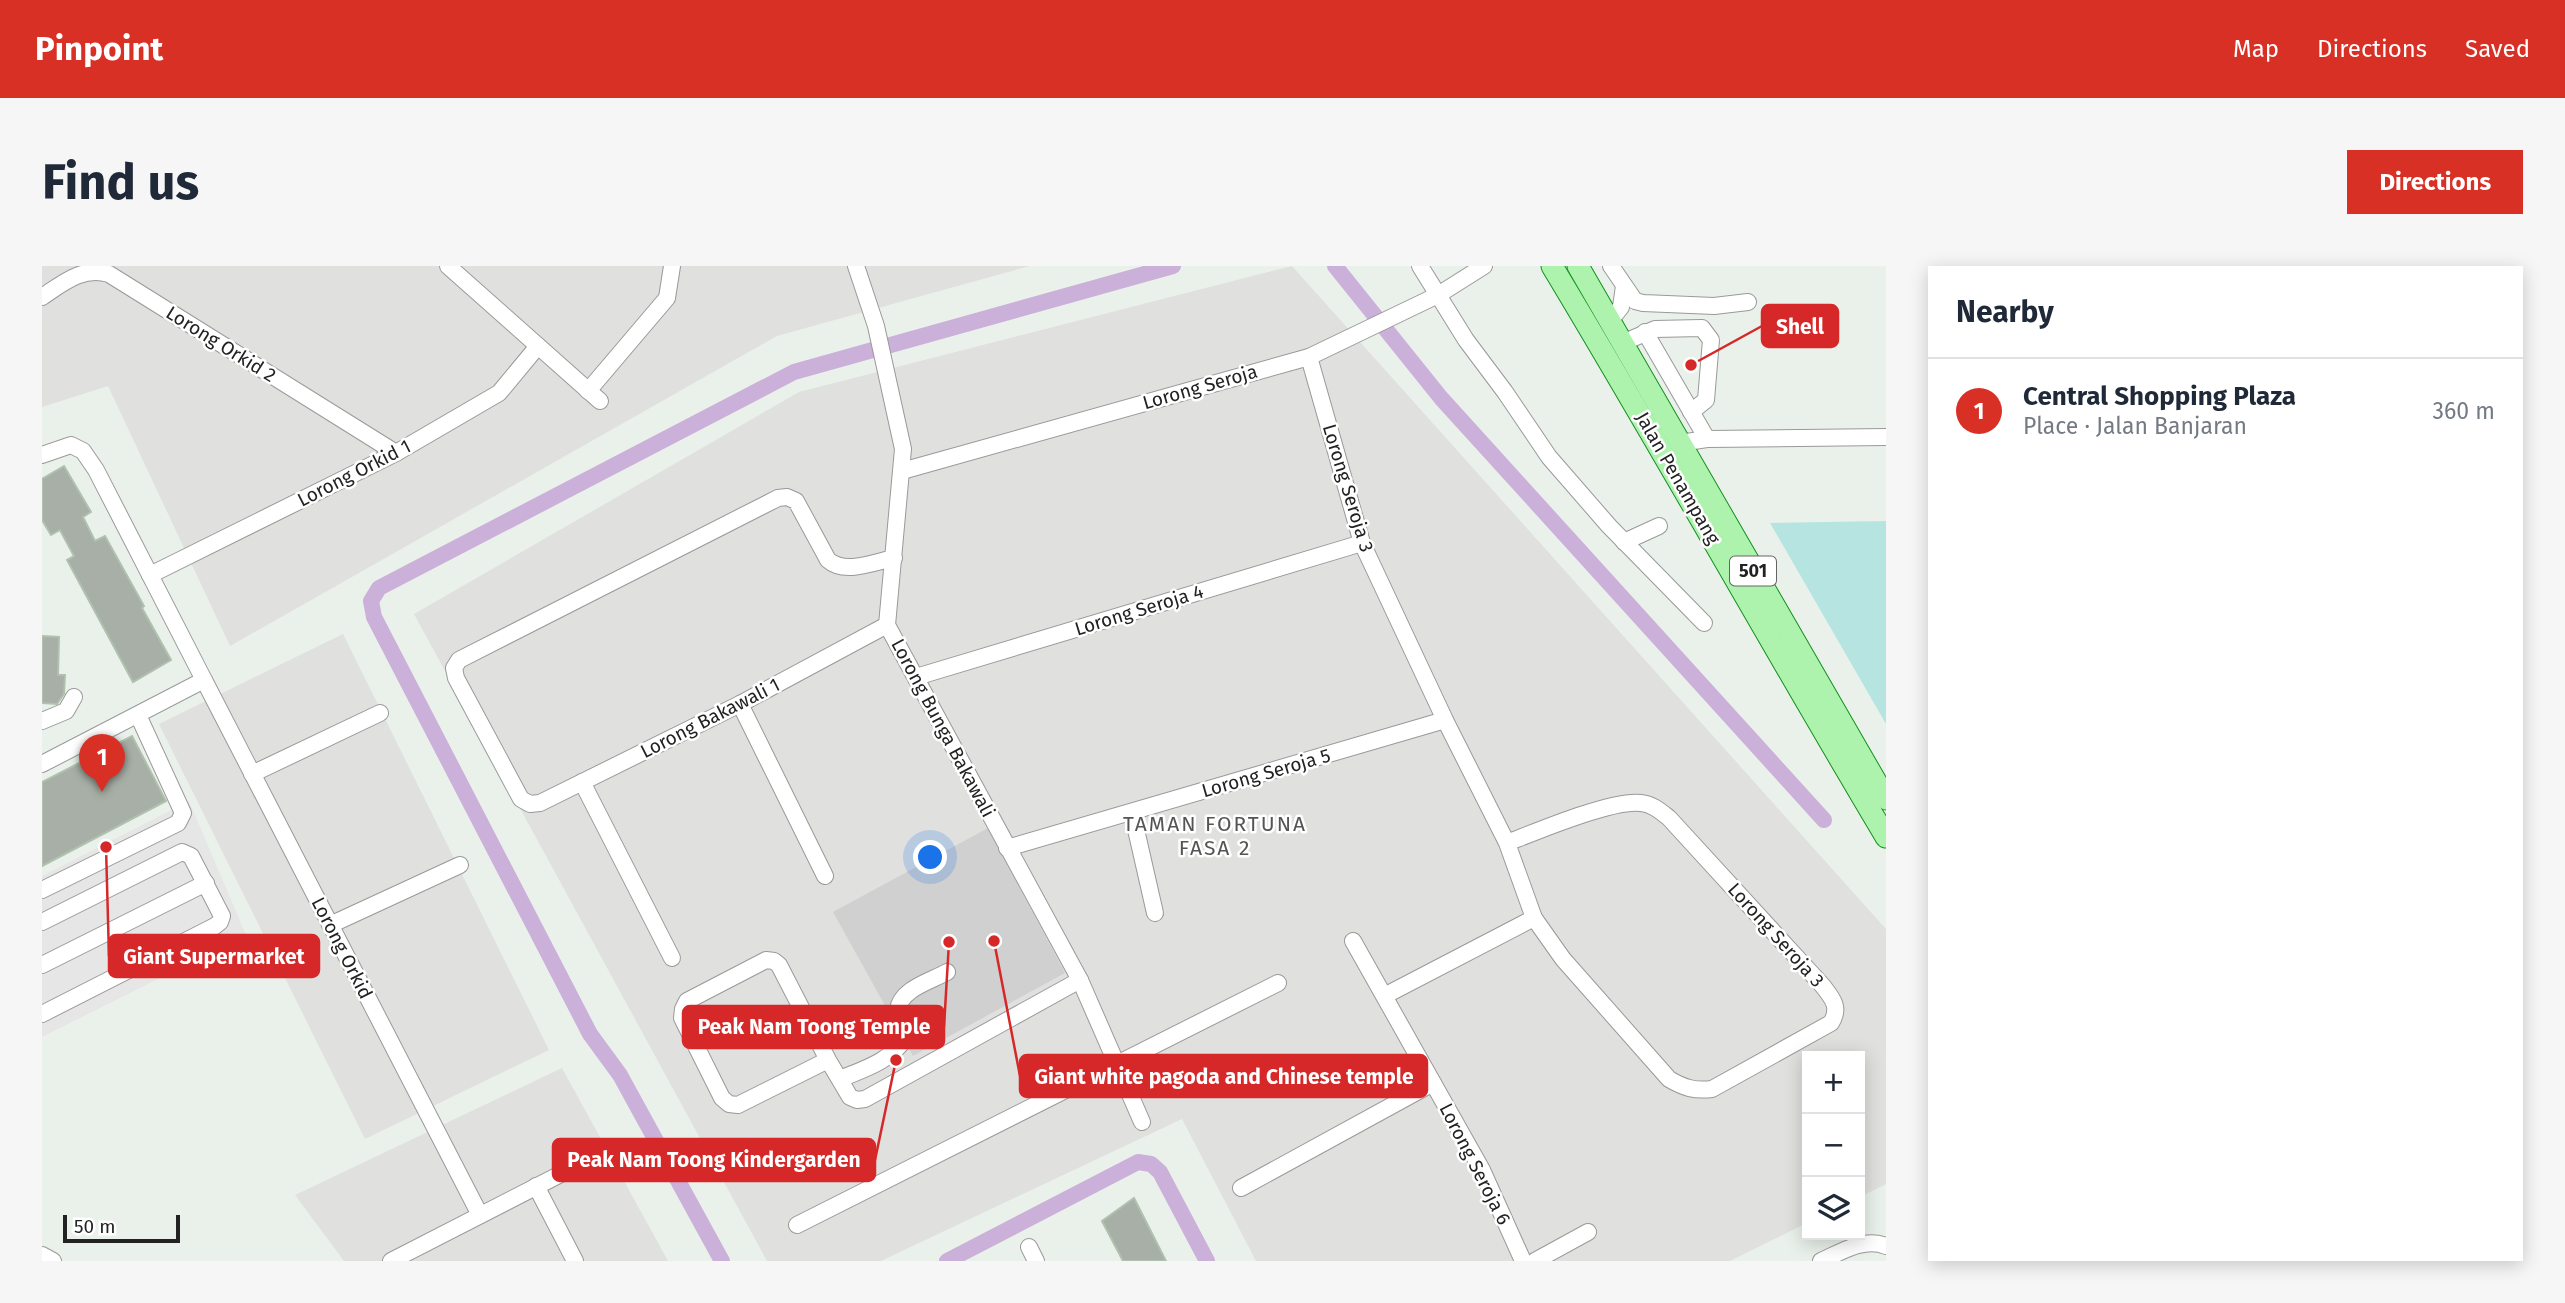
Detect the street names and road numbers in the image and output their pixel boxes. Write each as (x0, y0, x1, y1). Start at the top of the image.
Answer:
street label: Lorong Orkid 2 (162, 301, 280, 387)
street label: Lorong Seroja (1140, 360, 1260, 414)
street label: Jalan Penampang (1631, 408, 1725, 548)
street label: Lorong Seroja 3 (1318, 421, 1378, 555)
street label: Lorong Orkid 1 (293, 435, 415, 511)
road number: 501 (1730, 556, 1776, 586)
street label: Lorong Seroja 4 (1072, 580, 1206, 640)
street label: Lorong Bunga Bakawali (886, 635, 1000, 821)
street label: Lorong Bakawali 1 (636, 673, 784, 763)
street label: Lorong Seroja 5 (1199, 744, 1333, 802)
street label: Lorong Seroja 3 (1723, 878, 1829, 992)
street label: Lorong Orkid (307, 893, 377, 1003)
street label: Lorong Seroja 6 (1434, 1099, 1516, 1229)

